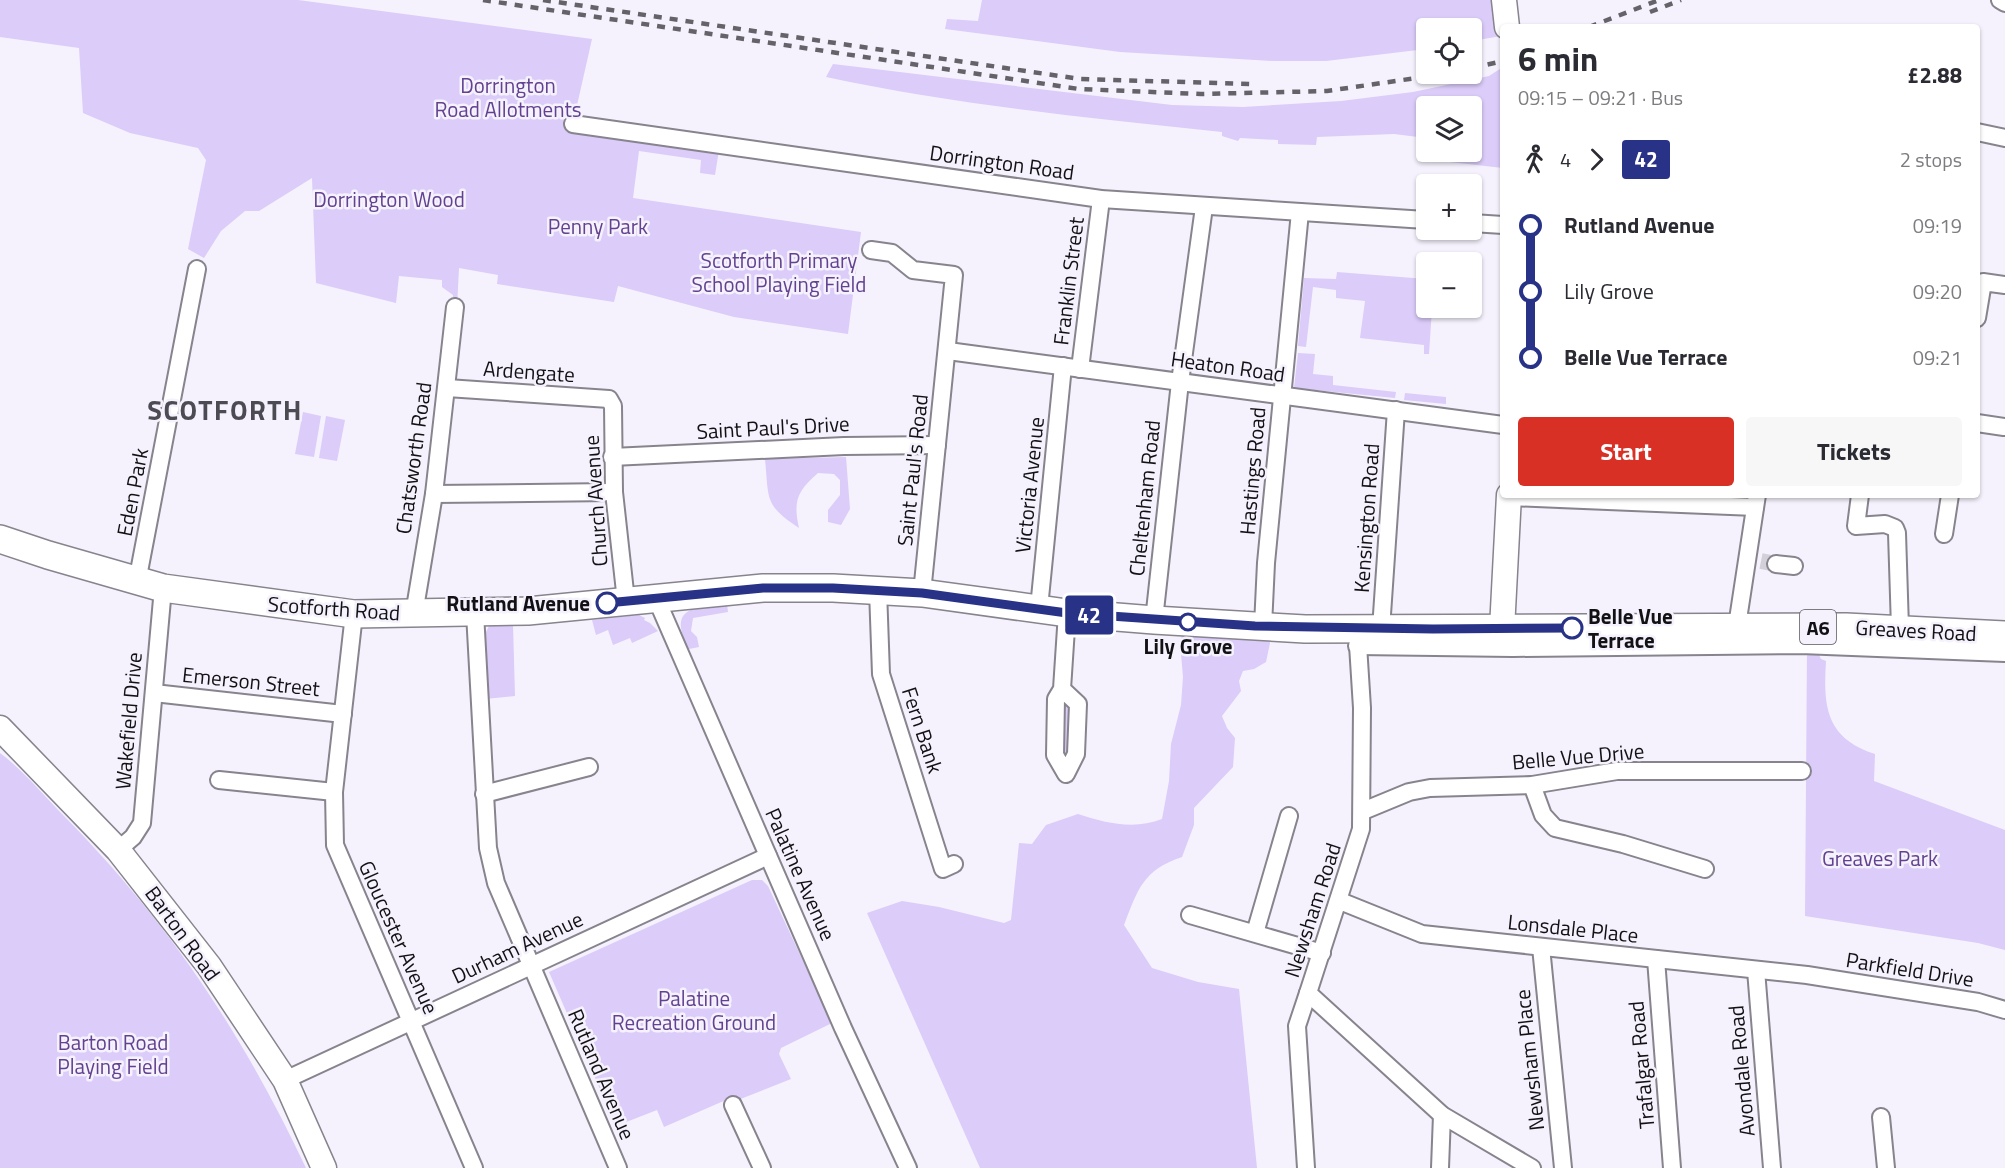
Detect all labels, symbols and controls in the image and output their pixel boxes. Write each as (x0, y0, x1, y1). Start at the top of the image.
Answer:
map controls (1416, 18, 1482, 318)
button: locate (1416, 18, 1482, 84)
text: 6 min (1518, 34, 1598, 84)
text: £2.88 (1907, 58, 1962, 92)
park label: Dorrington Road Allotments (434, 69, 582, 125)
text: 09:15 – 09:21 · Bus (1518, 82, 1683, 113)
button: layers (1416, 96, 1482, 162)
street label: Dorrington Road (928, 136, 1076, 188)
icon: walk (1518, 143, 1551, 176)
icon: forward (1580, 143, 1613, 176)
text: 42 (1634, 143, 1658, 175)
text: 4 (1560, 144, 1571, 175)
text: 2 stops (1900, 144, 1962, 175)
button: + (1416, 174, 1482, 240)
park label: Dorrington Wood (313, 183, 465, 215)
text: Rutland Avenue (1564, 208, 1715, 242)
park label: Penny Park (548, 210, 648, 242)
text: 09:19 (1913, 210, 1962, 241)
street label: Franklin Street (1044, 214, 1092, 347)
park label: Scotforth Primary School Playing Field (692, 244, 866, 300)
button: − (1416, 252, 1482, 318)
text: Lily Grove (1564, 274, 1654, 308)
text: 09:20 (1913, 276, 1962, 307)
text: Belle Vue Terrace (1564, 340, 1728, 374)
street label: Heaton Road (1169, 342, 1287, 390)
text: 09:21 (1913, 342, 1962, 373)
street label: Ardengate (482, 352, 576, 390)
street label: Chatsworth Road (386, 380, 440, 536)
district label: SCOTFORTH (147, 389, 303, 430)
street label: Saint Paul's Road (888, 392, 936, 548)
street label: Hastings Road (1230, 406, 1274, 536)
street label: Saint Paul's Drive (696, 407, 850, 447)
street label: Victoria Avenue (1006, 415, 1052, 555)
button: Start (1518, 417, 1734, 486)
button: Tickets (1746, 417, 1962, 486)
street label: Cheltenham Road (1120, 418, 1168, 578)
street label: Church Avenue (574, 434, 616, 568)
street label: Kensington Road (1345, 442, 1387, 594)
street label: Eden Park (108, 445, 156, 539)
street label: Scotforth Road (267, 587, 401, 629)
place label: Rutland Avenue (446, 587, 590, 619)
marker: Rutland Avenue (596, 592, 618, 614)
line badge: 42 (1062, 596, 1116, 634)
text: 42 (1077, 599, 1101, 631)
place label: Belle Vue Terrace (1588, 600, 1673, 656)
road number: A6 (1800, 610, 1836, 644)
street label: Greaves Road (1855, 611, 1977, 649)
marker: Lily Grove (1179, 613, 1197, 631)
marker: Belle Vue Terrace (1561, 617, 1583, 639)
place label: Lily Grove (1144, 630, 1232, 662)
street label: Wakefield Drive (106, 651, 150, 791)
street label: Emerson Street (181, 658, 322, 704)
street label: Fern Bank (894, 683, 952, 777)
street label: Belle Vue Drive (1511, 734, 1645, 778)
street label: Palatine Avenue (757, 802, 845, 946)
street label: Newsham Road (1275, 839, 1349, 981)
park label: Greaves Park (1822, 842, 1938, 874)
street label: Gloucester Avenue (351, 855, 447, 1019)
street label: Barton Road (138, 879, 228, 987)
street label: Durham Avenue (446, 903, 588, 991)
street label: Lonsdale Place (1506, 905, 1640, 951)
street label: Parkfield Drive (1844, 943, 1976, 995)
park label: Palatine Recreation Ground (612, 982, 776, 1038)
street label: Newsham Place (1506, 988, 1552, 1132)
street label: Trafalgar Road (1619, 1000, 1663, 1130)
street label: Rutland Avenue (560, 1004, 644, 1144)
street label: Avondale Road (1719, 1004, 1763, 1138)
park label: Barton Road Playing Field (57, 1026, 169, 1082)

